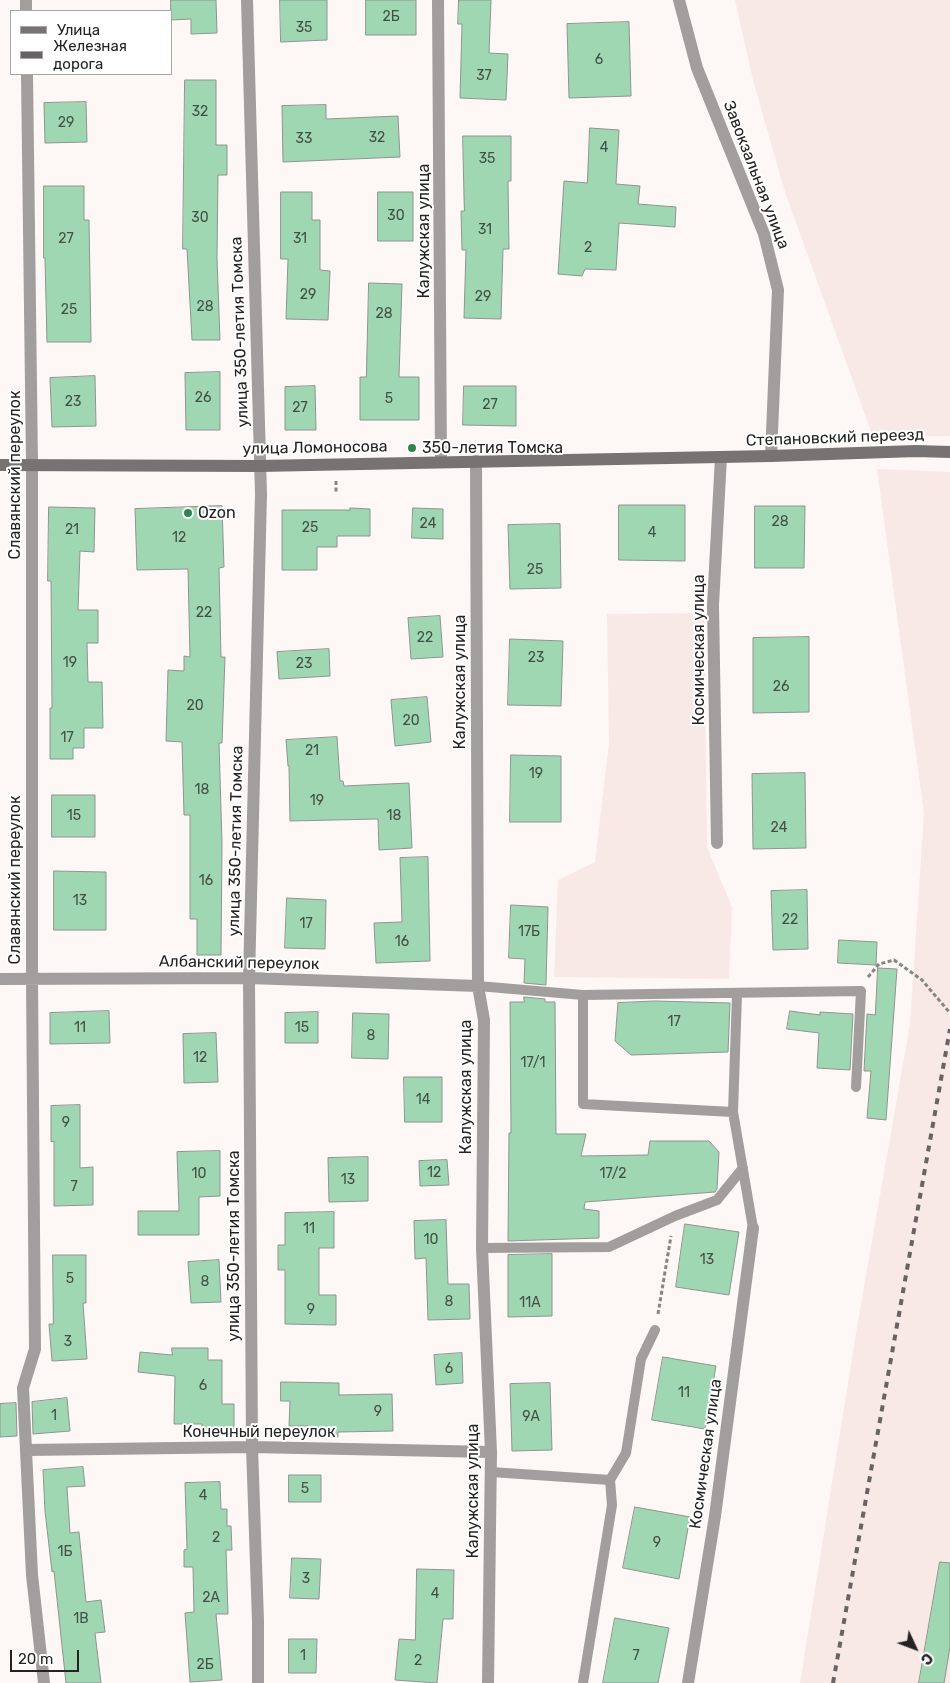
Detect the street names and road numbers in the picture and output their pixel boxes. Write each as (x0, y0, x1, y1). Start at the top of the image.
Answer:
street label: Завокзальная улица (719, 98, 793, 252)
street label: Калужская улица (414, 164, 434, 298)
street label: улица 350-летия Томска (227, 236, 253, 428)
street label: Славянский переулок (5, 391, 25, 559)
street label: Степановский переезд (745, 425, 925, 451)
street label: улица Ломоносова (242, 437, 388, 459)
street label: Космическая улица (689, 574, 709, 726)
street label: Калужская улица (450, 615, 470, 749)
street label: улица 350-летия Томска (225, 745, 247, 937)
street label: Славянский переулок (5, 796, 25, 964)
street label: Албанский переулок (159, 952, 319, 974)
street label: Калужская улица (456, 1020, 476, 1154)
street label: улица 350-летия Томска (224, 1151, 244, 1341)
street label: Космическая улица (686, 1378, 726, 1530)
street label: Конечный переулок (182, 1422, 336, 1442)
street label: Калужская улица (463, 1424, 483, 1558)

